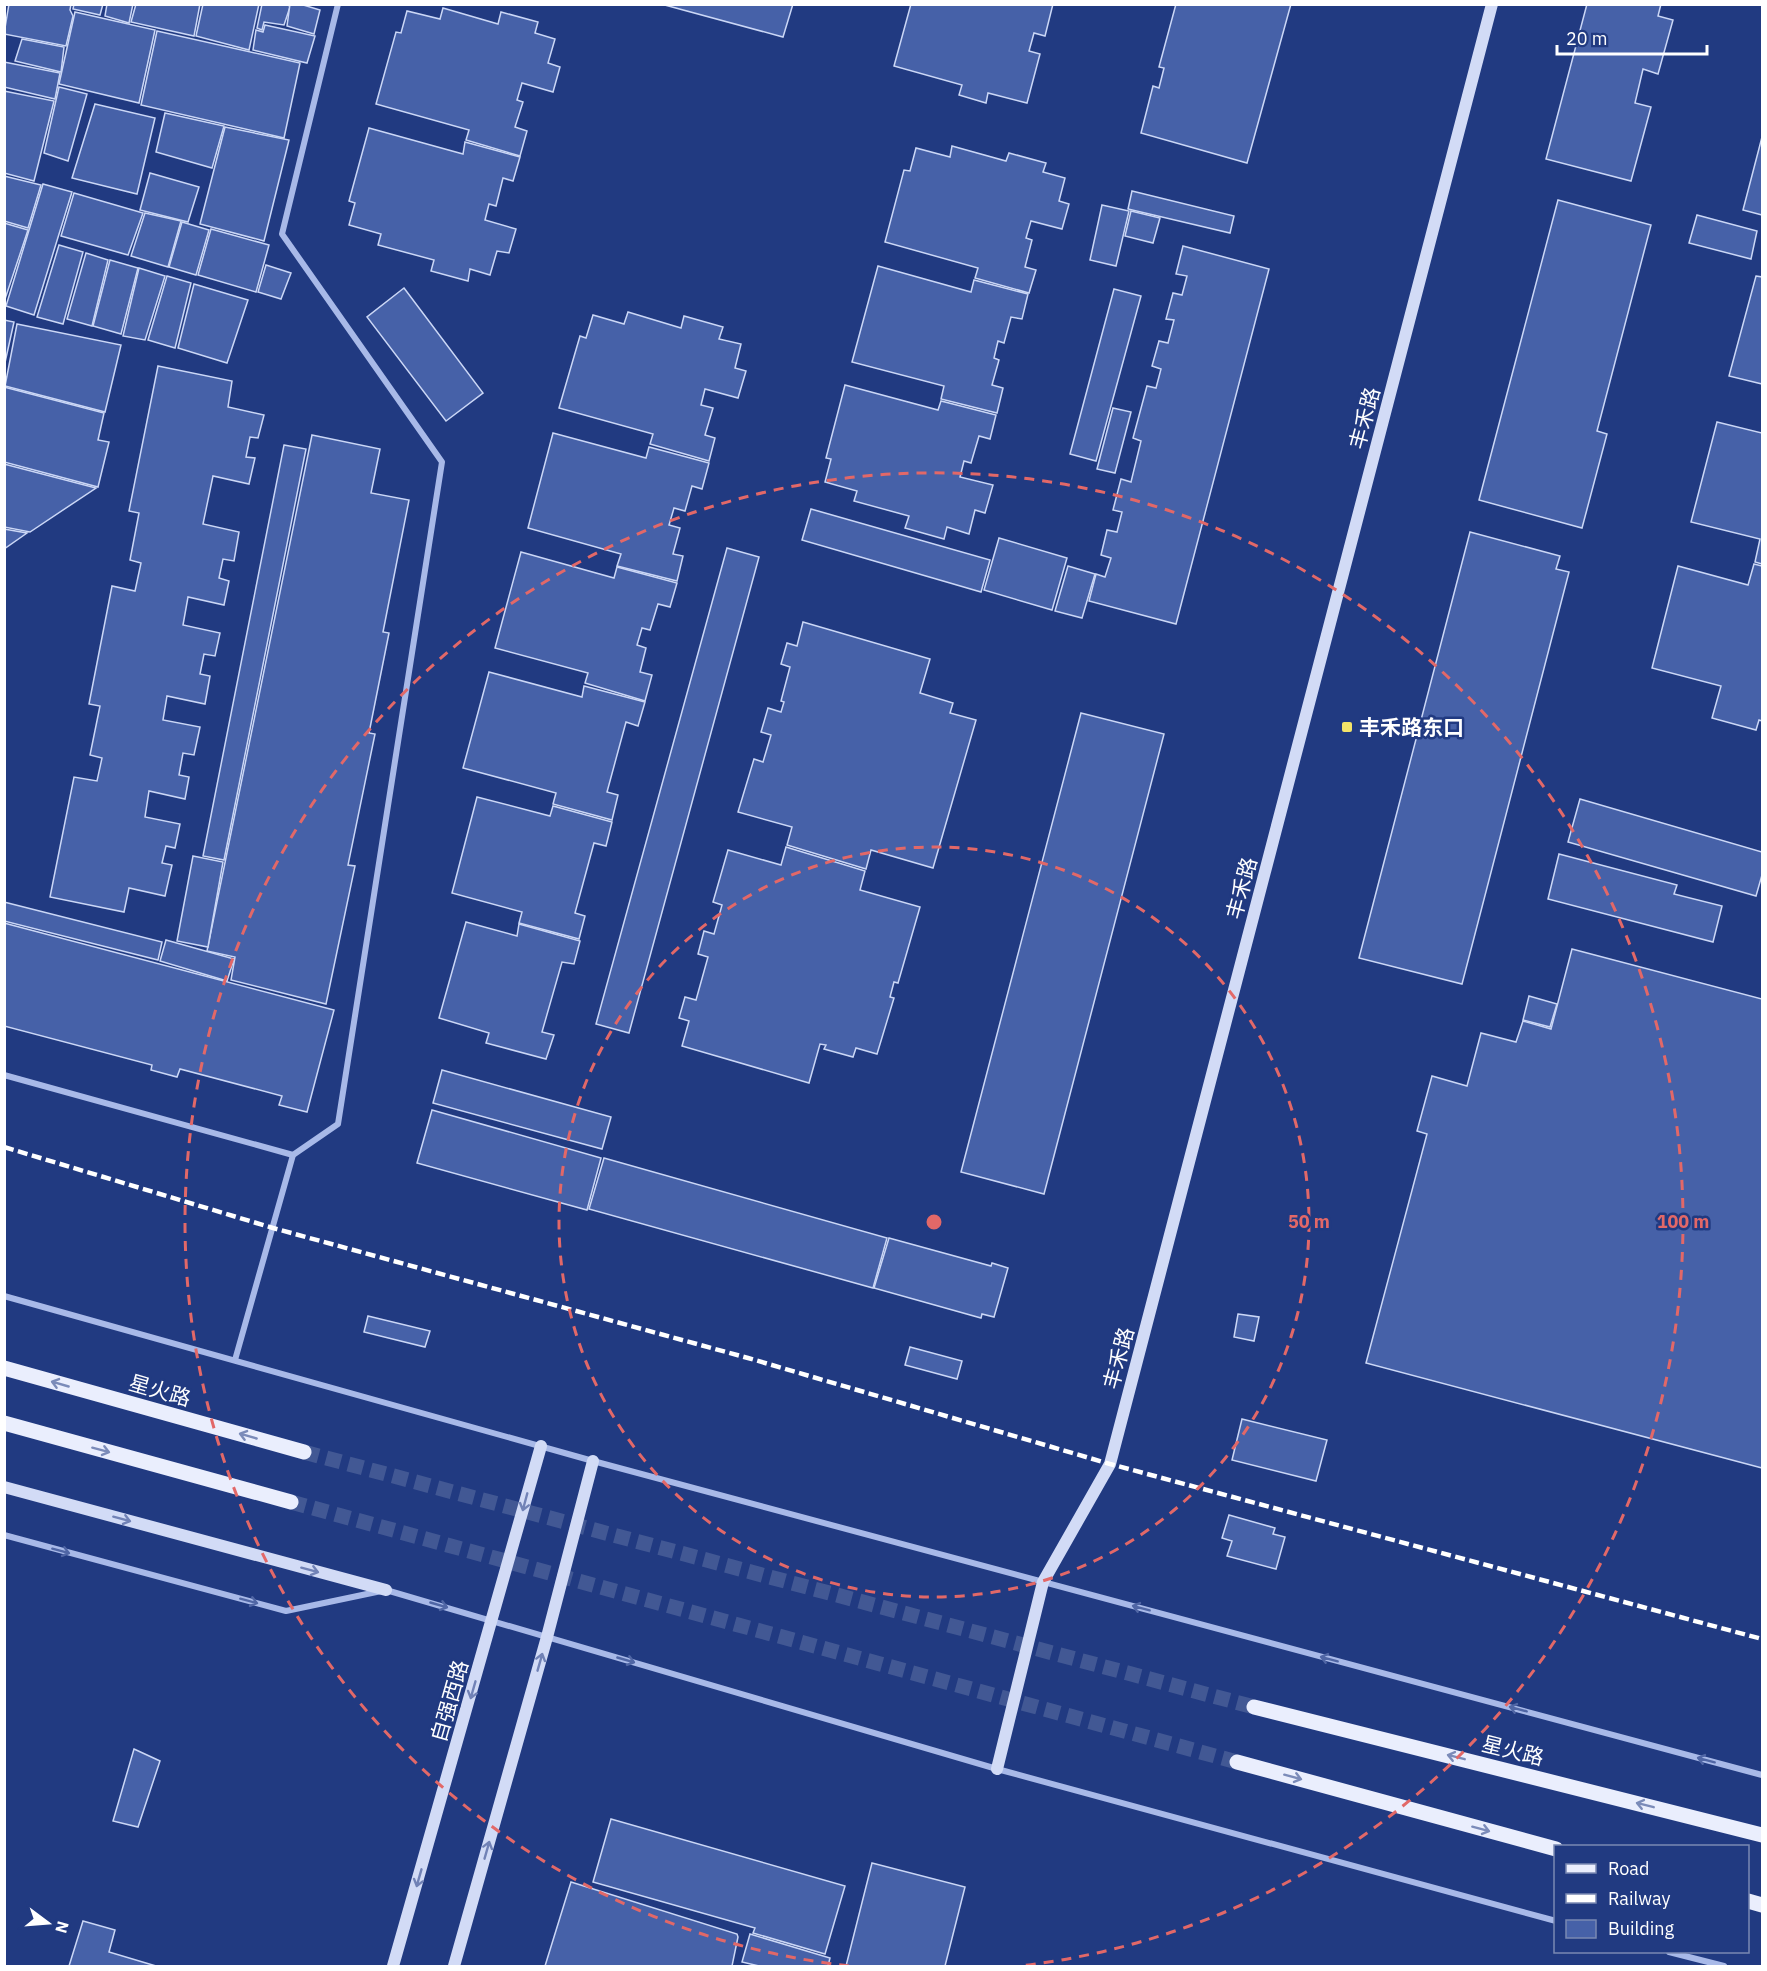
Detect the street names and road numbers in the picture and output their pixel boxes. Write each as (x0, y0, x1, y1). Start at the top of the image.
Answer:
street label: 丰禾路 (1342, 384, 1386, 452)
street label: 丰禾路 (1219, 854, 1263, 922)
street label: 丰禾路 (1096, 1324, 1140, 1392)
street label: 星火路 (126, 1368, 194, 1412)
street label: 自强西路 (424, 1657, 474, 1745)
street label: 星火路 (1479, 1729, 1547, 1771)

